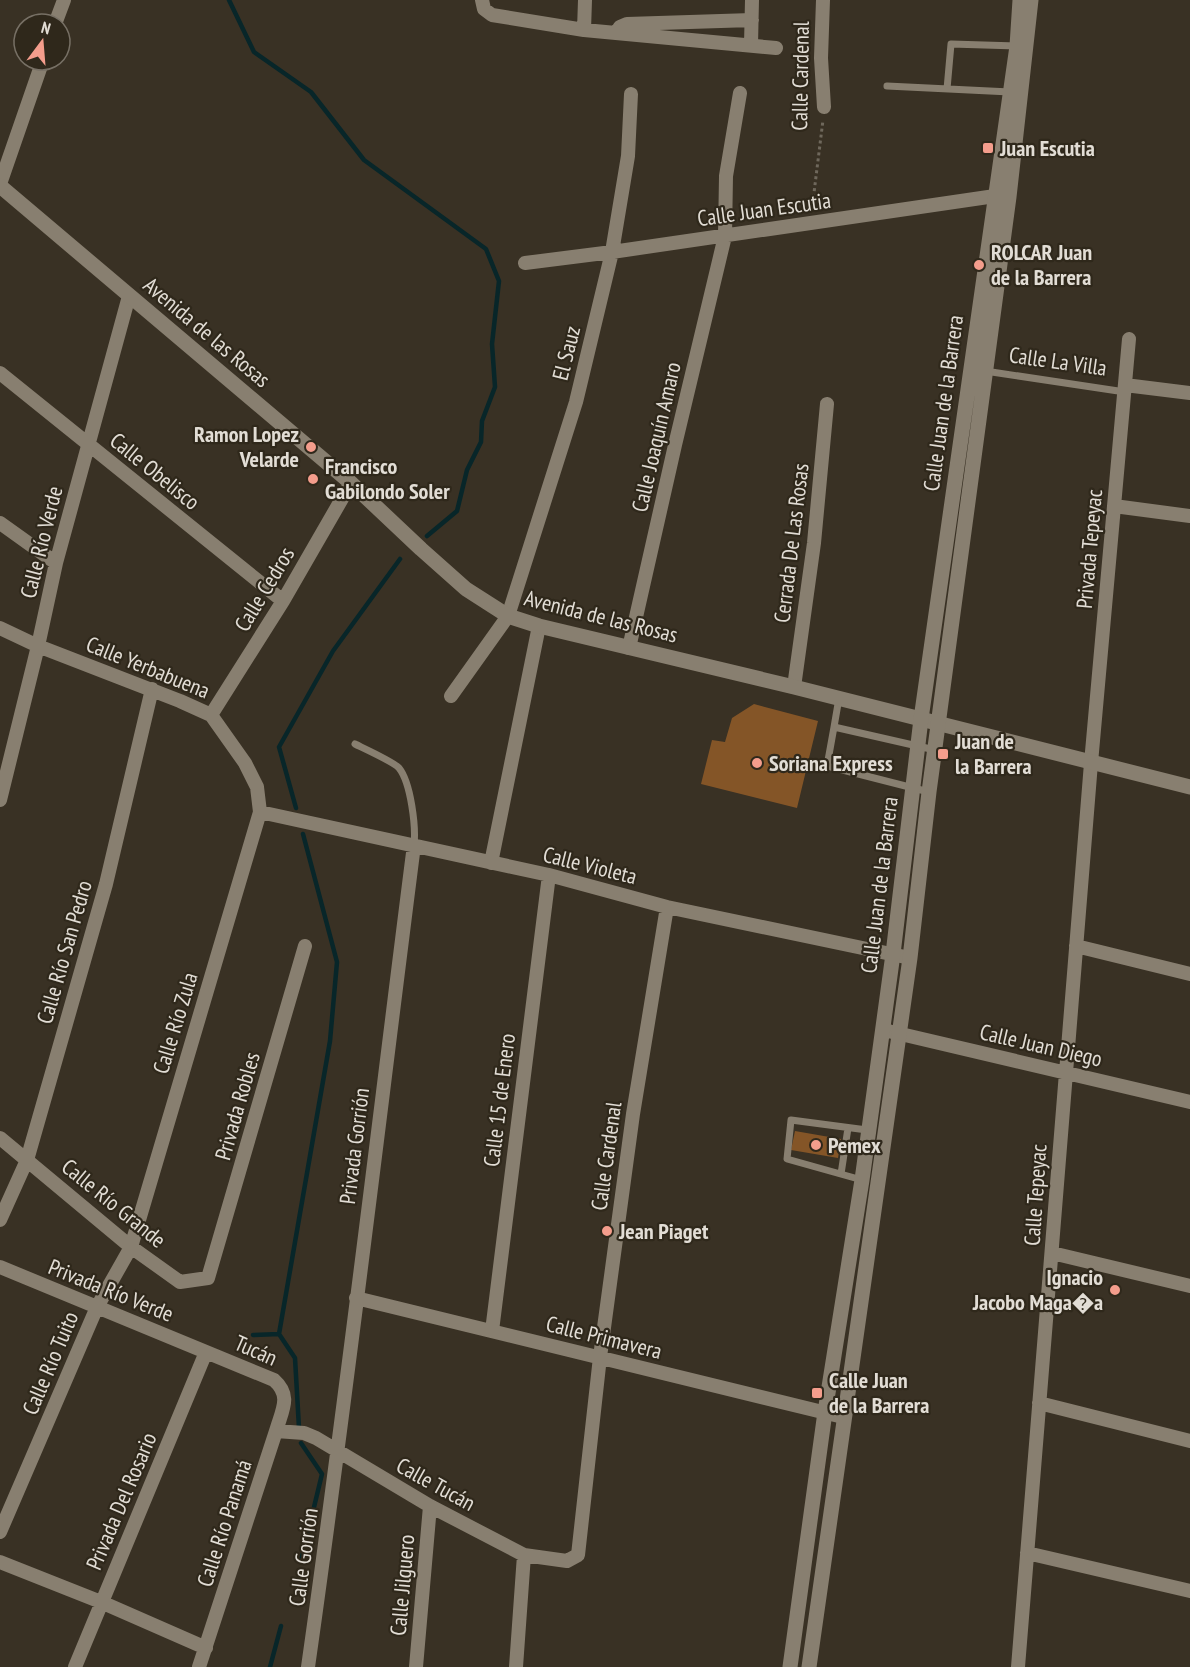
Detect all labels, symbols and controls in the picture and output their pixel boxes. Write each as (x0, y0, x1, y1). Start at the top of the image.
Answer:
north arrow (12, 12, 72, 72)
text: N (39, 17, 53, 38)
street label: Calle Cardenal (785, 20, 815, 131)
place label: Juan Escutia (999, 134, 1095, 162)
marker: Juan Escutia (981, 141, 995, 155)
street label: Calle Juan Escutia (695, 186, 833, 232)
place label: ROLCAR Juan de la Barrera (991, 238, 1092, 291)
marker: ROLCAR Juan de la Barrera (972, 258, 986, 272)
street label: Avenida de las Rosas (138, 271, 276, 393)
street label: Calle Juan de la Barrera (917, 313, 969, 493)
street label: El Sauz (546, 323, 586, 383)
street label: Calle La Villa (1007, 340, 1109, 382)
street label: Calle Joaquín Amaro (625, 359, 687, 515)
place label: Ramon Lopez Velarde (194, 420, 299, 473)
street label: Calle Obelisco (104, 426, 206, 516)
marker: Ramon Lopez Velarde (304, 440, 318, 454)
place label: Francisco Gabilondo Soler (325, 452, 450, 505)
street label: Cerrada De Las Rosas (767, 462, 815, 624)
marker: Francisco Gabilondo Soler (306, 472, 320, 486)
street label: Calle Río Verde (14, 483, 68, 601)
street label: Privada Tepeyac (1070, 488, 1108, 610)
street label: Calle Cedros (228, 542, 300, 636)
street label: Avenida de las Rosas (521, 583, 681, 649)
street label: Calle Yerbabuena (82, 630, 214, 704)
place label: Juan de la Barrera (954, 727, 1032, 780)
marker: Juan de la Barrera (936, 747, 950, 761)
place label: Soriana Express (769, 749, 893, 777)
marker: Soriana Express (750, 756, 764, 770)
street label: Calle Juan de la Barrera (854, 795, 904, 975)
street label: Calle Violeta (540, 840, 640, 890)
street label: Calle Río San Pedro (30, 877, 98, 1027)
street label: Calle Río Zula (146, 969, 204, 1077)
street label: Calle Juan Diego (977, 1017, 1105, 1073)
street label: Calle 15 de Enero (477, 1032, 521, 1168)
street label: Privada Robles (208, 1049, 266, 1163)
street label: Privada Gorrión (333, 1086, 375, 1206)
street label: Calle Cardenal (585, 1099, 628, 1212)
place label: Pemex (828, 1131, 881, 1159)
marker: Pemex (809, 1138, 823, 1152)
street label: Calle Tepeyac (1017, 1143, 1053, 1247)
street label: Calle Río Grande (56, 1152, 172, 1254)
place label: Jean Piaget (618, 1217, 709, 1245)
marker: Jean Piaget (600, 1224, 614, 1238)
street label: Privada Río Verde (44, 1252, 178, 1328)
place label: Ignacio Jacobo Maga�a (972, 1263, 1103, 1316)
marker: Ignacio Jacobo Maga�a (1108, 1283, 1122, 1297)
street label: Calle Río Tuito (16, 1307, 84, 1419)
street label: Calle Primavera (543, 1309, 665, 1365)
street label: Tucán (230, 1328, 282, 1372)
place label: Calle Juan de la Barrera (829, 1366, 929, 1419)
marker: Calle Juan de la Barrera (810, 1386, 824, 1400)
street label: Privada Del Rosario (79, 1428, 163, 1574)
street label: Calle Tucán (392, 1451, 480, 1517)
street label: Calle Río Panamá (190, 1456, 258, 1590)
street label: Calle Gorrión (282, 1506, 324, 1608)
street label: Calle Jilguero (384, 1533, 420, 1637)

